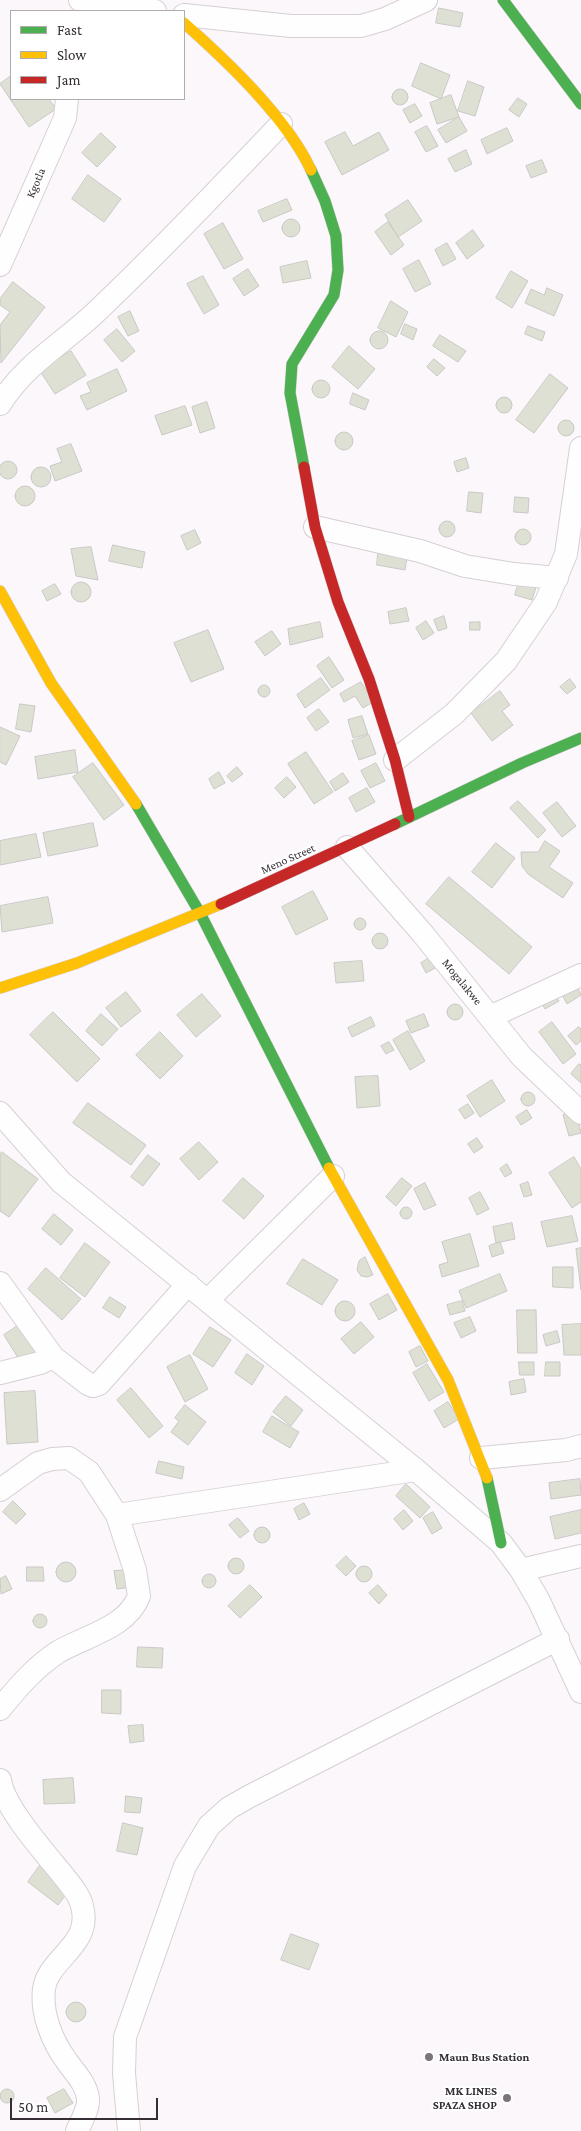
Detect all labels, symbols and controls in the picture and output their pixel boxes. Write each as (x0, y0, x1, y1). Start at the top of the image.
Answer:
legend (10, 10, 185, 100)
text: Fast (57, 22, 82, 38)
text: Slow (57, 47, 86, 63)
text: Jam (57, 72, 80, 88)
street label: Kgotla (23, 166, 49, 200)
street label: Meno Street (259, 841, 317, 877)
street label: Mogalakwe (439, 956, 485, 1008)
place label: Maun Bus Station (439, 2050, 529, 2064)
marker: Maun Bus Station (423, 2051, 435, 2063)
place label: MK LINES SPAZA SHOP (433, 2084, 497, 2112)
scale bar (12, 2088, 160, 2120)
marker: MK LINES SPAZA SHOP (501, 2092, 513, 2104)
text: 50 m (18, 2099, 48, 2115)

